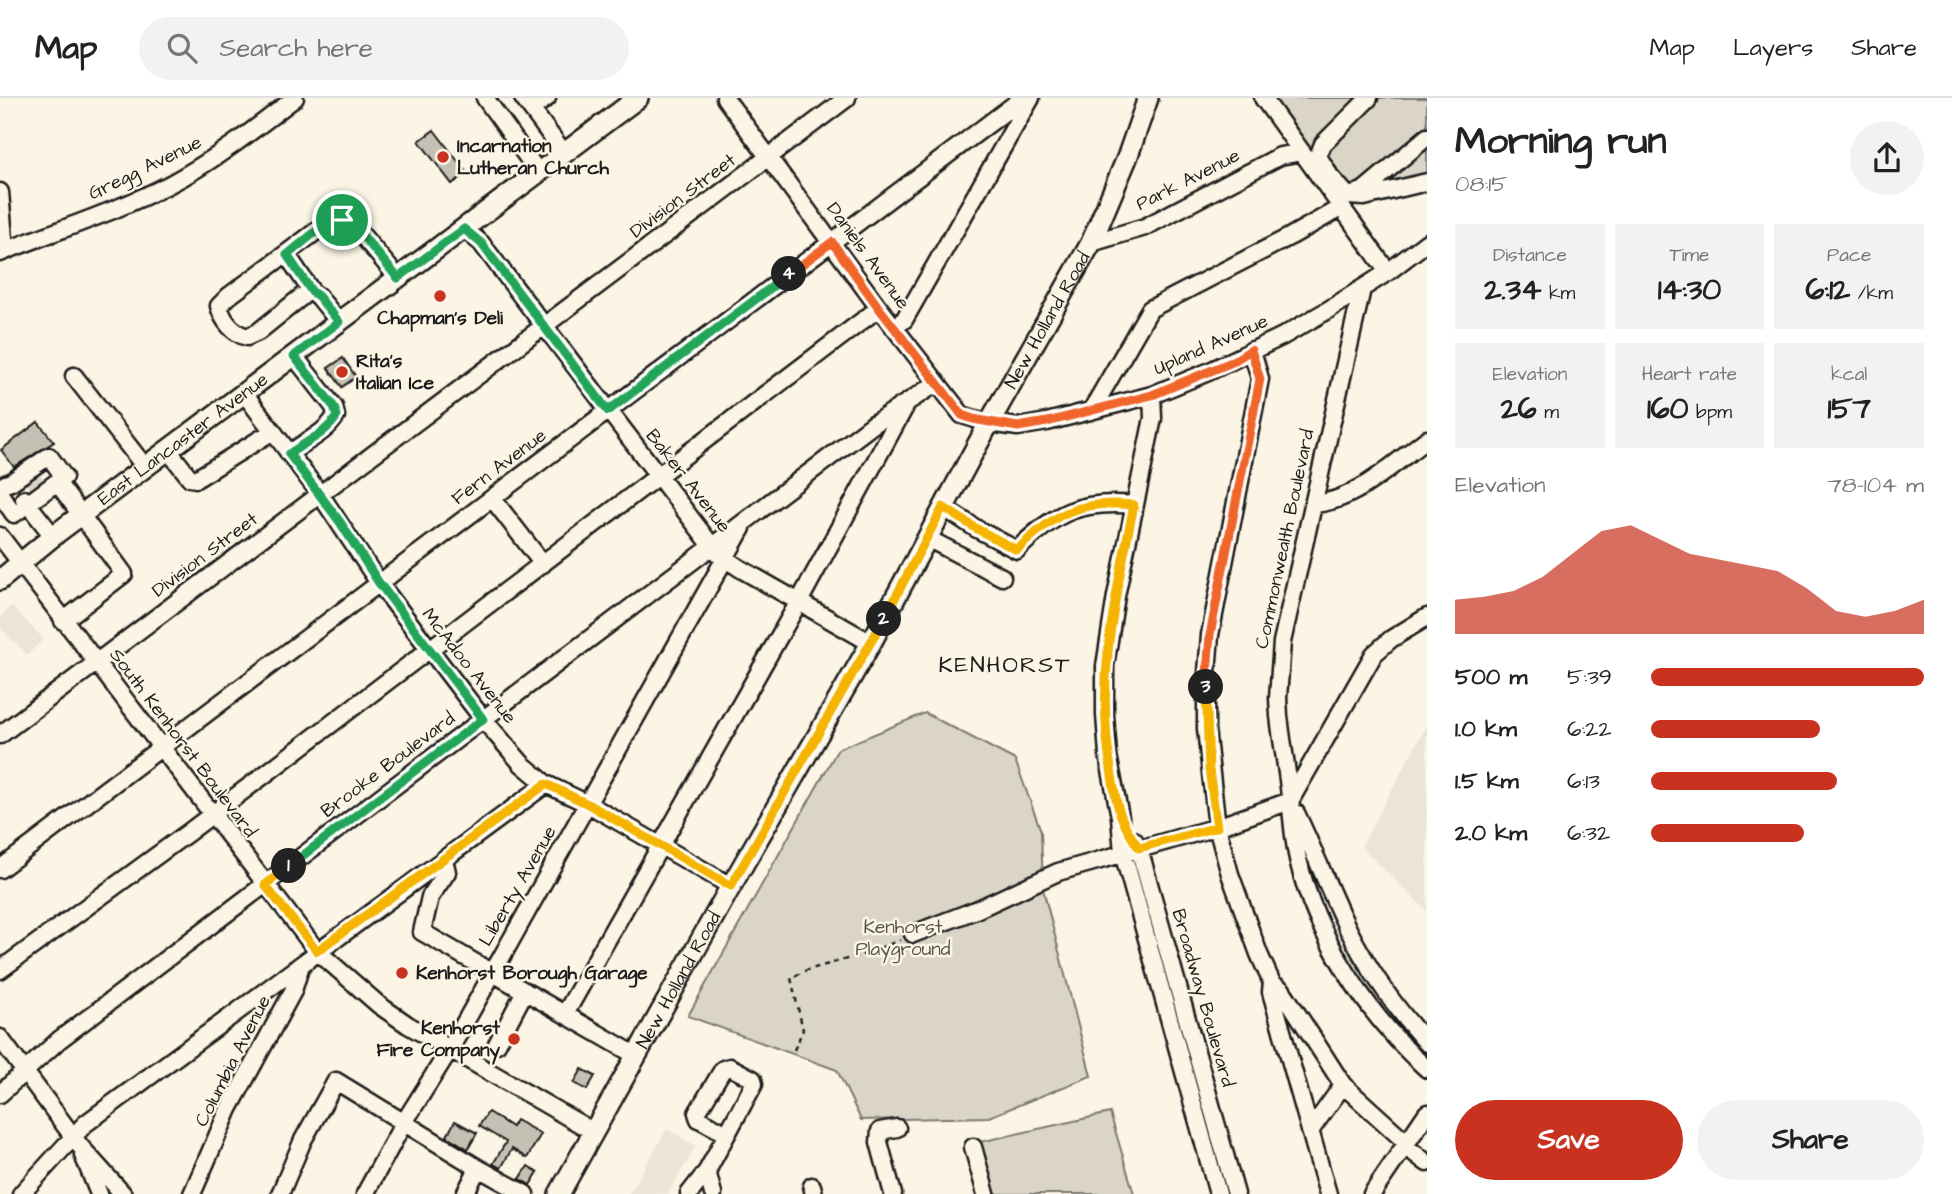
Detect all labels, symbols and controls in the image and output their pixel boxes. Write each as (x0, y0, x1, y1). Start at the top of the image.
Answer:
search box (139, 17, 629, 80)
text: Map (35, 25, 97, 71)
icon: search (163, 29, 201, 67)
text: Search here (219, 30, 373, 66)
text: Map (1650, 31, 1695, 65)
text: Layers (1733, 31, 1813, 65)
text: Share (1851, 31, 1917, 65)
text: Morning run (1455, 116, 1667, 168)
button: share (1850, 121, 1924, 195)
street label: Gregg Avenue (84, 129, 207, 208)
place label: Incarnation Lutheran Church (457, 133, 609, 182)
street label: Park Avenue (1131, 142, 1245, 218)
street label: Division Street (624, 147, 742, 245)
marker: Incarnation Lutheran Church (435, 149, 451, 165)
text: 08:15 (1455, 168, 1508, 200)
pin (312, 190, 372, 250)
street label: Daniels Avenue (820, 197, 916, 315)
icon: arrive (323, 201, 361, 239)
text: Distance (1493, 242, 1567, 269)
text: Time (1670, 242, 1709, 269)
text: Pace (1827, 242, 1871, 269)
street label: New Holland Road (998, 247, 1097, 394)
pin: 4 (772, 256, 806, 292)
text: 4 (782, 260, 795, 287)
text: 2.34 (1484, 269, 1541, 311)
text: 14:30 (1658, 269, 1721, 311)
text: 6:12 (1805, 269, 1850, 311)
text: km (1541, 280, 1575, 307)
text: /km (1850, 280, 1893, 307)
marker: Chapman's Deli (432, 288, 448, 304)
place label: Chapman's Deli (377, 305, 503, 332)
street label: Upland Avenue (1150, 308, 1272, 382)
place label: Rita's Italian Ice (356, 348, 435, 397)
text: Elevation (1492, 361, 1567, 388)
text: Heart rate (1642, 361, 1737, 388)
text: kcal (1831, 361, 1867, 388)
marker: Rita's Italian Ice (334, 364, 350, 380)
street label: East Lancaster Avenue (92, 366, 274, 512)
text: 26 (1501, 388, 1537, 430)
text: 160 (1647, 388, 1688, 430)
text: 157 (1827, 388, 1871, 430)
text: m (1537, 399, 1559, 426)
text: bpm (1688, 399, 1732, 426)
street label: Fern Avenue (446, 422, 552, 512)
street label: Baker Avenue (639, 423, 737, 539)
street label: Commonwealth Boulevard (1249, 427, 1322, 651)
text: Elevation (1455, 469, 1546, 501)
text: 78–104 m (1828, 469, 1924, 501)
street label: Division Street (146, 506, 264, 604)
street label: McAdoo Avenue (415, 602, 523, 730)
pin: 2 (866, 602, 902, 636)
text: 2 (878, 605, 889, 632)
street label: South Kenhorst Boulevard (103, 643, 263, 843)
district label: KENHORST (939, 649, 1071, 681)
text: 500 m (1455, 661, 1527, 693)
text: 5:39 (1567, 661, 1612, 693)
pin: 3 (1188, 670, 1224, 704)
text: 3 (1201, 673, 1210, 700)
street label: Brooke Boulevard (315, 705, 461, 824)
text: 1.0 km (1455, 713, 1517, 745)
text: 6:22 (1567, 713, 1612, 745)
text: 1.5 km (1455, 765, 1519, 797)
text: 6:13 (1567, 765, 1600, 797)
text: 2.0 km (1455, 817, 1527, 849)
text: 6:32 (1567, 817, 1610, 849)
street label: Liberty Avenue (473, 821, 564, 952)
pin: 1 (272, 848, 306, 884)
text: 1 (287, 852, 290, 879)
street label: New Holland Road (629, 906, 728, 1054)
street label: Broadway Boulevard (1164, 906, 1241, 1091)
park label: Kenhorst Playground (855, 914, 951, 964)
place label: Kenhorst Borough Garage (416, 960, 648, 988)
marker: Kenhorst Borough Garage (394, 965, 410, 981)
street label: Columbia Avenue (188, 991, 278, 1131)
place label: Kenhorst Fire Company (377, 1015, 501, 1065)
marker: Kenhorst Fire Company (506, 1031, 522, 1047)
button: Save (1455, 1100, 1683, 1180)
button: Share (1697, 1100, 1924, 1180)

